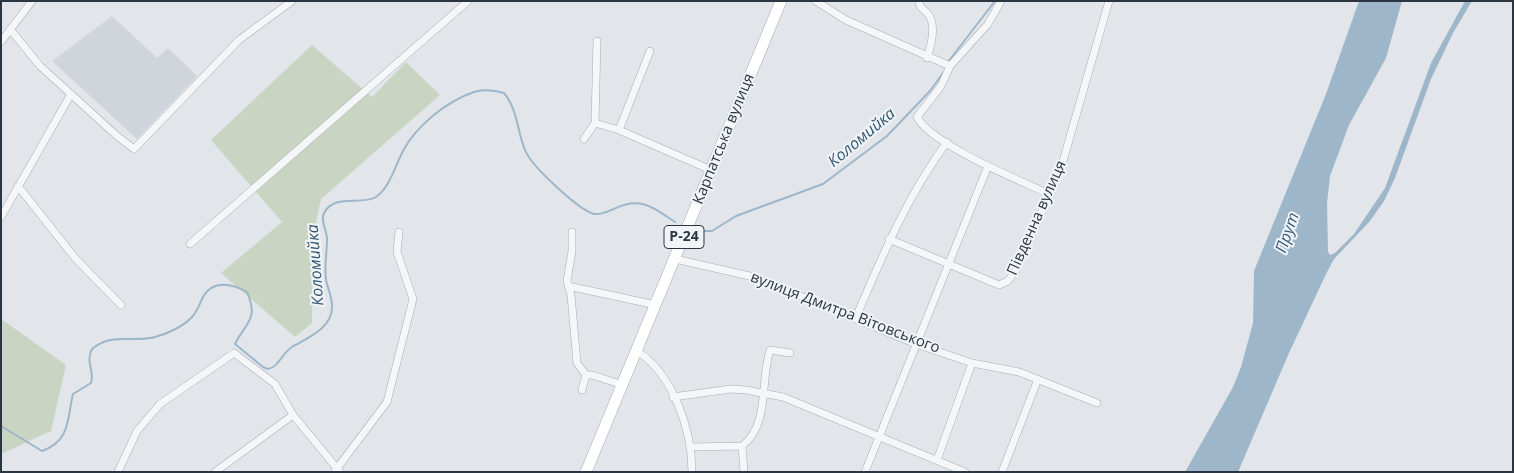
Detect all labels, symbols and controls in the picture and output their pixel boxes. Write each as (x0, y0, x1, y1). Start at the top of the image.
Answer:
street label: Карпатська вулиця (690, 71, 758, 207)
water label: Коломийка (824, 104, 900, 172)
street label: Південна вулиця (1004, 158, 1070, 278)
water label: Прут (1272, 210, 1304, 256)
water label: Коломийка (304, 224, 328, 306)
road number: Р-24 (664, 226, 704, 248)
street label: вулиця Дмитра Вітовського (748, 268, 942, 358)

